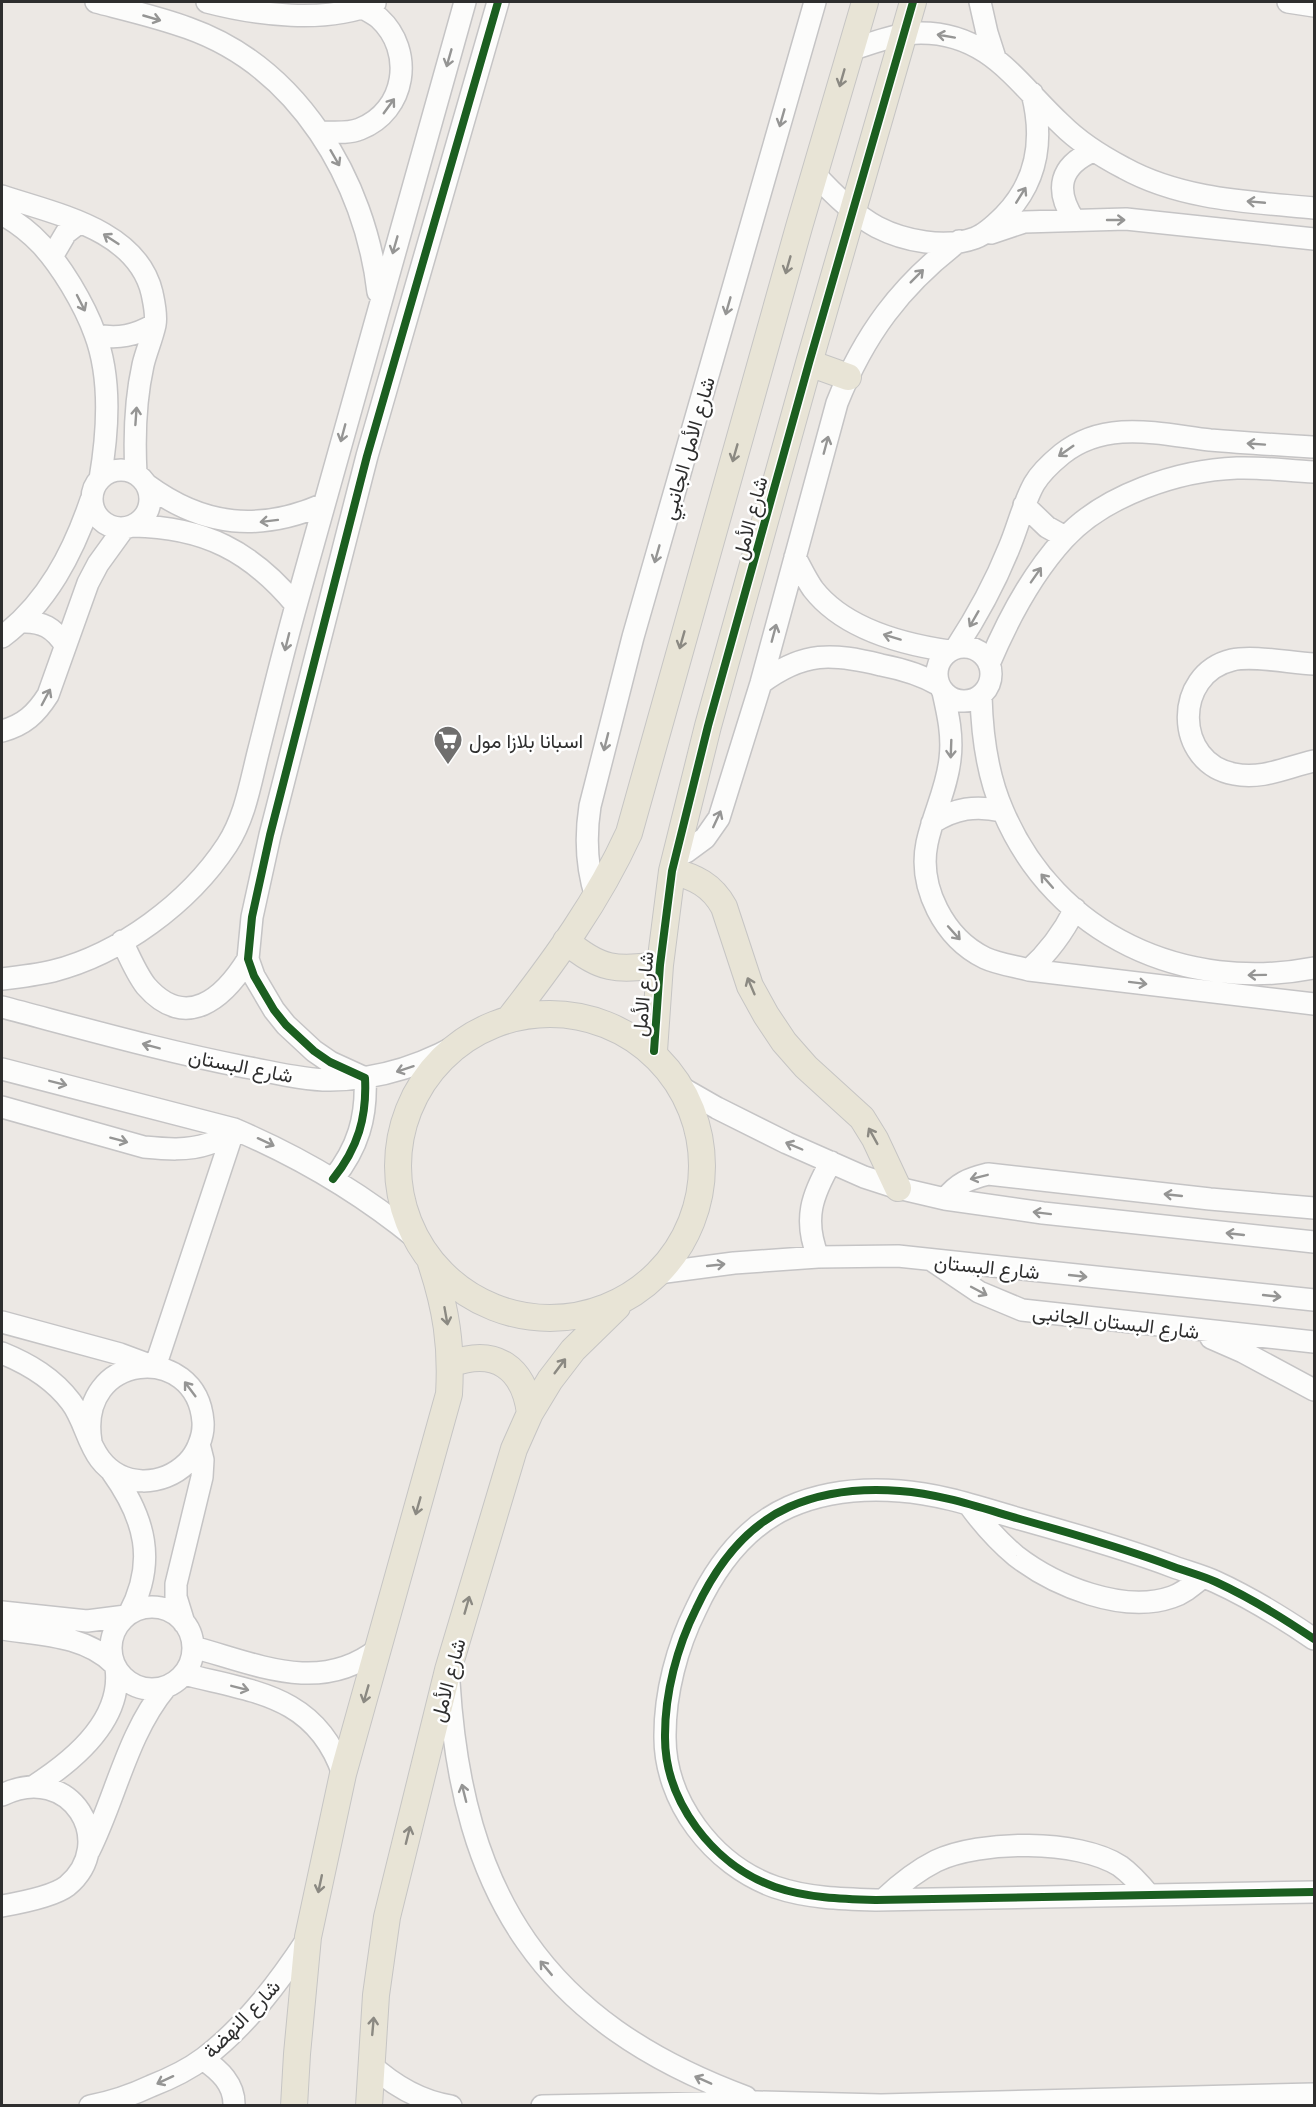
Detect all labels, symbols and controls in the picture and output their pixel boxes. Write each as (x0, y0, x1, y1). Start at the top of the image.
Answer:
one-way arrow (143, 13, 162, 24)
one-way arrow (937, 30, 956, 41)
one-way arrow (443, 48, 454, 67)
one-way arrow (836, 68, 847, 87)
one-way arrow (383, 98, 395, 114)
one-way arrow (775, 108, 787, 127)
one-way arrow (329, 149, 341, 166)
one-way arrow (1015, 187, 1027, 204)
one-way arrow (1247, 196, 1267, 207)
one-way arrow (1106, 214, 1125, 225)
one-way arrow (103, 233, 120, 245)
one-way arrow (389, 235, 400, 254)
one-way arrow (782, 255, 793, 274)
one-way arrow (910, 269, 925, 283)
one-way arrow (75, 294, 87, 312)
one-way arrow (722, 296, 733, 315)
street label: شارع الأمل الجانبي (655, 374, 725, 524)
one-way arrow (130, 406, 141, 426)
one-way arrow (337, 423, 349, 442)
one-way arrow (821, 436, 832, 455)
one-way arrow (1247, 438, 1267, 449)
one-way arrow (729, 443, 740, 462)
one-way arrow (1059, 445, 1075, 457)
street label: شارع الأمل (726, 474, 775, 563)
one-way arrow (259, 515, 279, 526)
one-way arrow (651, 544, 662, 563)
one-way arrow (1030, 567, 1042, 584)
one-way arrow (968, 610, 979, 628)
one-way arrow (769, 624, 781, 643)
one-way arrow (676, 631, 687, 650)
one-way arrow (883, 631, 902, 642)
one-way arrow (280, 632, 292, 651)
one-way arrow (40, 689, 52, 706)
supermarket icon: اسبانا بلازا مول (432, 724, 464, 766)
place label: اسبانا بلازا مول (469, 728, 583, 754)
one-way arrow (600, 732, 612, 751)
one-way arrow (945, 739, 956, 759)
one-way arrow (712, 811, 724, 829)
one-way arrow (1040, 874, 1054, 889)
one-way arrow (947, 925, 961, 940)
street label: شارع الأمل (626, 950, 661, 1038)
one-way arrow (1247, 969, 1267, 980)
one-way arrow (745, 978, 756, 996)
one-way arrow (1128, 978, 1148, 989)
one-way arrow (142, 1040, 161, 1052)
street label: شارع البستان (186, 1043, 295, 1090)
one-way arrow (396, 1064, 415, 1075)
one-way arrow (48, 1078, 67, 1090)
one-way arrow (867, 1128, 879, 1145)
one-way arrow (109, 1134, 128, 1146)
one-way arrow (256, 1137, 274, 1149)
one-way arrow (785, 1140, 804, 1151)
one-way arrow (970, 1171, 989, 1183)
one-way arrow (1163, 1189, 1183, 1200)
one-way arrow (1032, 1207, 1052, 1218)
one-way arrow (1226, 1228, 1246, 1239)
street label: شارع البستان (933, 1249, 1041, 1286)
one-way arrow (706, 1259, 726, 1270)
one-way arrow (1067, 1271, 1087, 1282)
one-way arrow (969, 1286, 987, 1297)
one-way arrow (1261, 1291, 1281, 1302)
street label: شارع البستان الجانبى (1031, 1299, 1201, 1346)
one-way arrow (441, 1306, 452, 1325)
one-way arrow (554, 1359, 566, 1375)
one-way arrow (184, 1381, 196, 1397)
one-way arrow (412, 1496, 423, 1515)
one-way arrow (462, 1596, 473, 1615)
street label: شارع الأمل (424, 1636, 473, 1725)
one-way arrow (230, 1683, 249, 1695)
one-way arrow (359, 1684, 371, 1703)
one-way arrow (458, 1784, 470, 1803)
one-way arrow (402, 1825, 414, 1844)
one-way arrow (314, 1873, 325, 1893)
one-way arrow (539, 1961, 553, 1976)
street label: شارع النهضة (198, 1974, 287, 2064)
one-way arrow (368, 2017, 379, 2037)
one-way arrow (694, 2074, 713, 2085)
one-way arrow (156, 2075, 174, 2086)

